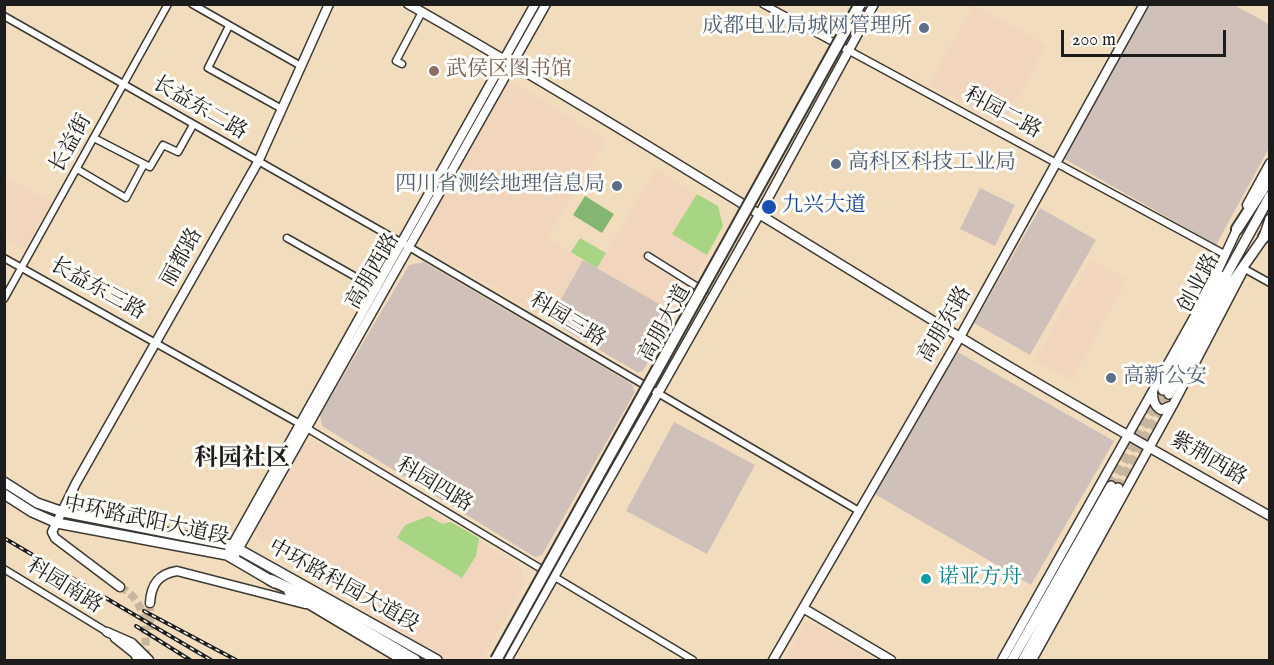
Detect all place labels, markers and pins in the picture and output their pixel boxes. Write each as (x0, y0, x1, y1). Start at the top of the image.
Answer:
place label: 成都电业局城网管理所 (702, 15, 912, 41)
marker: 成都电业局城网管理所 (917, 21, 931, 35)
place label: 武侯区图书馆 (446, 58, 572, 84)
marker: 武侯区图书馆 (427, 64, 441, 78)
place label: 高科区科技工业局 (848, 151, 1016, 177)
marker: 高科区科技工业局 (829, 157, 843, 171)
place label: 四川省测绘地理信息局 (395, 173, 605, 199)
marker: 四川省测绘地理信息局 (610, 179, 624, 193)
place label: 九兴大道 (782, 194, 866, 220)
marker: 九兴大道 (760, 198, 778, 216)
place label: 高新公安 (1123, 365, 1207, 391)
marker: 高新公安 (1104, 371, 1118, 385)
place label: 诺亚方舟 (938, 566, 1022, 592)
marker: 诺亚方舟 (919, 572, 933, 586)

